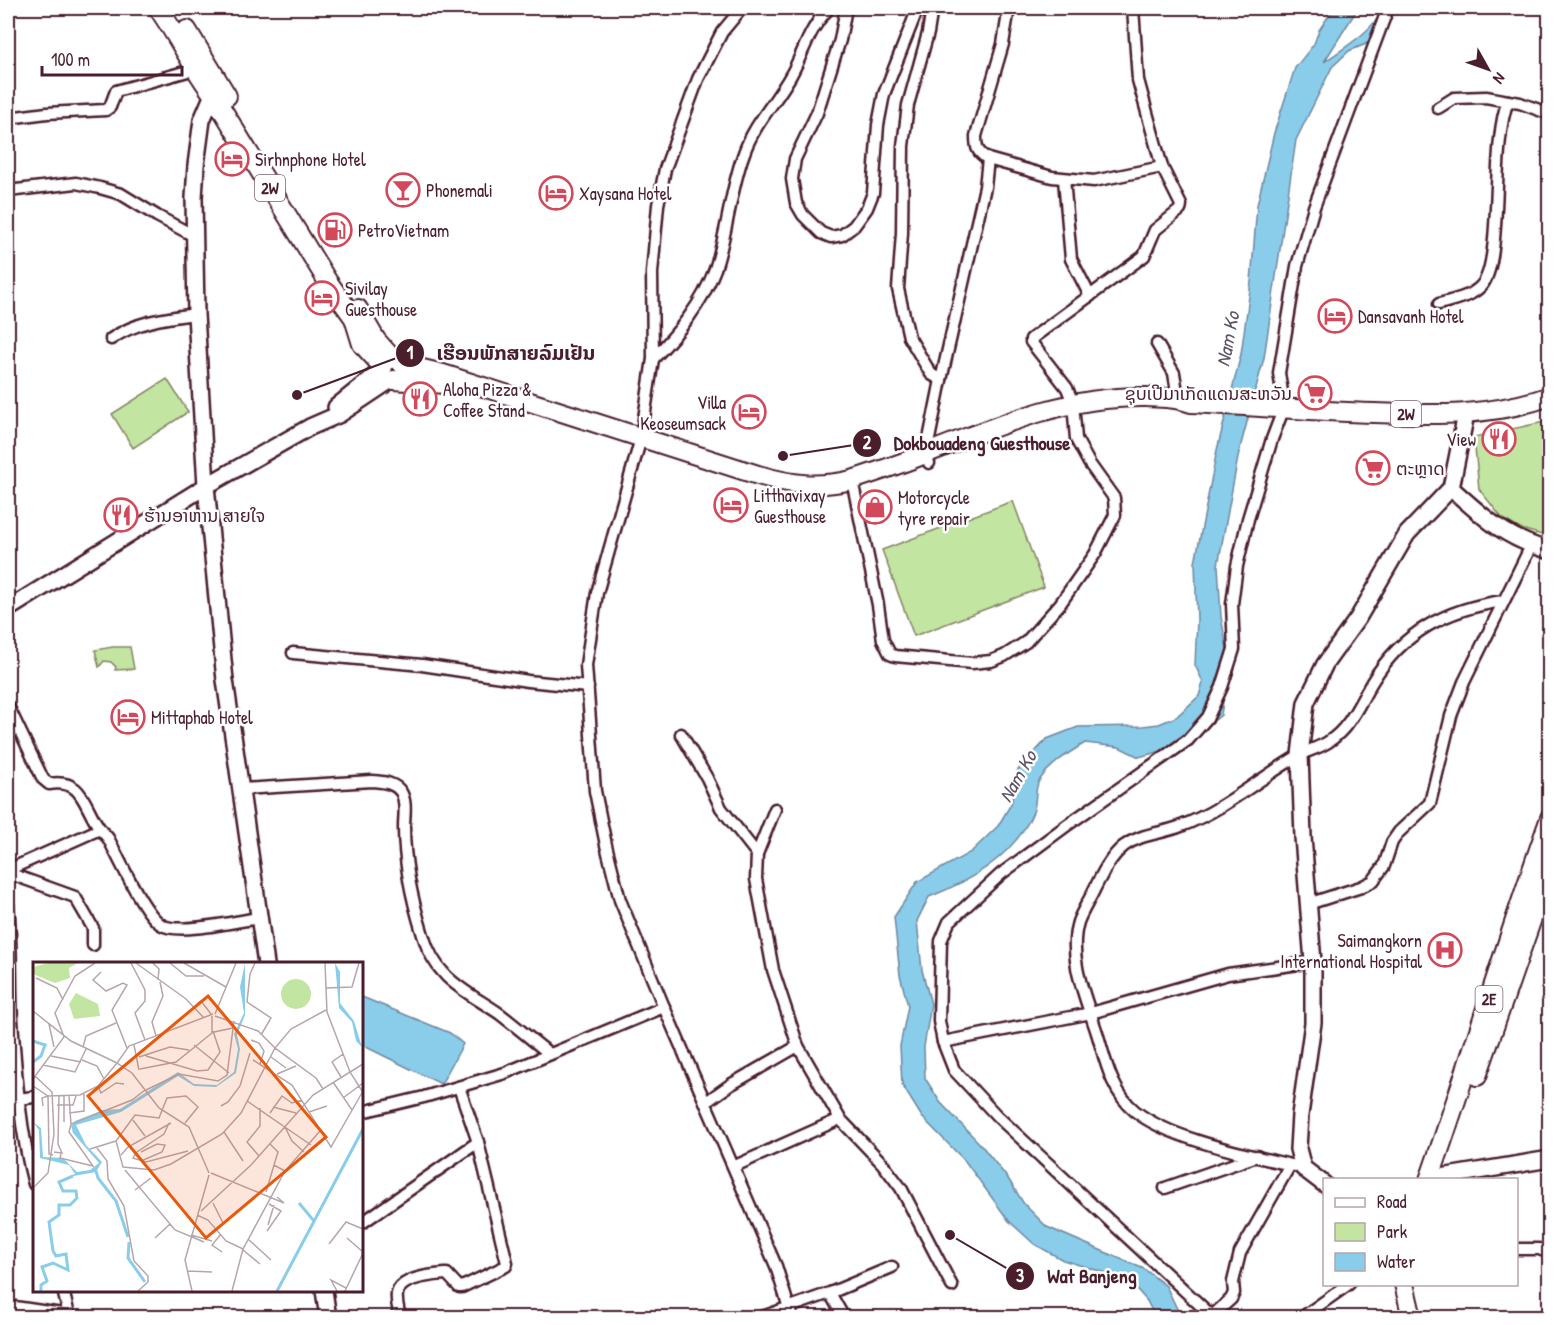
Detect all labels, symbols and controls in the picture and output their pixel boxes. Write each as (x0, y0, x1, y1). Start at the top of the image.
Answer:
scale bar (42, 39, 182, 77)
north arrow (1458, 39, 1518, 99)
text: 100 m (51, 47, 90, 72)
text: N (1488, 68, 1511, 89)
hotel icon: Sirhnphone Hotel (214, 141, 250, 177)
place label: Sirhnphone Hotel (255, 147, 366, 172)
bar icon: Phonemali (385, 172, 421, 208)
road number: 2W (255, 175, 285, 201)
hotel icon: Xaysana Hotel (538, 175, 574, 211)
place label: Phonemali (426, 178, 493, 203)
place label: Xaysana Hotel (579, 181, 672, 206)
fuel station icon: PetroVietnam (317, 212, 353, 248)
place label: PetroVietnam (358, 218, 449, 243)
place label: Sivilay Guesthouse (345, 276, 417, 322)
hotel icon: Sivilay Guesthouse (304, 280, 340, 316)
hotel icon: Dansavanh Hotel (1317, 298, 1353, 334)
place label: Dansavanh Hotel (1358, 304, 1464, 329)
water label: Nam Ko (1208, 307, 1246, 369)
callout: ເຮືອນພັກສາຍລົມເຢັນ (395, 334, 607, 372)
text: ເຮືອນພັກສາຍລົມເຢັນ (437, 339, 595, 366)
text: 1 (407, 340, 414, 365)
supermarket icon: ຊຸບເປີມາເກັດແດນສະຫວັນ (1297, 375, 1333, 411)
place label: Aloha Pizza & Coffee Stand (443, 377, 531, 423)
restaurant icon: Aloha Pizza & Coffee Stand (402, 381, 438, 417)
place label: ຊຸບເປີມາເກັດແດນສະຫວັນ (1125, 381, 1292, 406)
place label: Villa Keoseumsack (640, 390, 727, 436)
hotel icon: Villa Keoseumsack (731, 394, 767, 430)
road number: 2W (1391, 401, 1421, 427)
restaurant icon: View (1481, 421, 1517, 457)
callout: Dokbouadeng Guesthouse (852, 424, 1082, 462)
place label: View (1446, 427, 1476, 452)
text: Dokbouadeng Guesthouse (894, 429, 1070, 457)
text: 2 (863, 430, 872, 455)
supermarket icon: ຕະຫຼາດ (1355, 450, 1391, 486)
place label: ຕະຫຼາດ (1396, 456, 1445, 481)
place label: Litthavixay Guesthouse (754, 483, 826, 529)
place label: Motorcycle tyre repair (898, 485, 970, 531)
hotel icon: Litthavixay Guesthouse (713, 487, 749, 523)
shop icon: Motorcycle tyre repair (857, 489, 893, 525)
restaurant icon: ຮ້ານອາຫານ ສາຍໃຈ (103, 497, 139, 533)
place label: ຮ້ານອາຫານ ສາຍໃຈ (144, 503, 266, 528)
hotel icon: Mittaphab Hotel (110, 699, 146, 735)
place label: Mittaphab Hotel (151, 705, 253, 730)
water label: Nam Ko (992, 744, 1043, 807)
place label: Saimangkorn International Hospital (1280, 928, 1422, 974)
hospital icon: Saimangkorn International Hospital (1427, 932, 1463, 968)
inset map (33, 962, 363, 1292)
road number: 2E (1476, 986, 1502, 1012)
legend (1323, 1178, 1518, 1286)
text: Road (1377, 1189, 1407, 1214)
text: Park (1377, 1219, 1408, 1244)
text: Water (1377, 1249, 1415, 1274)
callout: Wat Banjeng (1005, 1257, 1148, 1295)
text: Wat Banjeng (1047, 1262, 1137, 1290)
text: 3 (1016, 1263, 1024, 1288)

